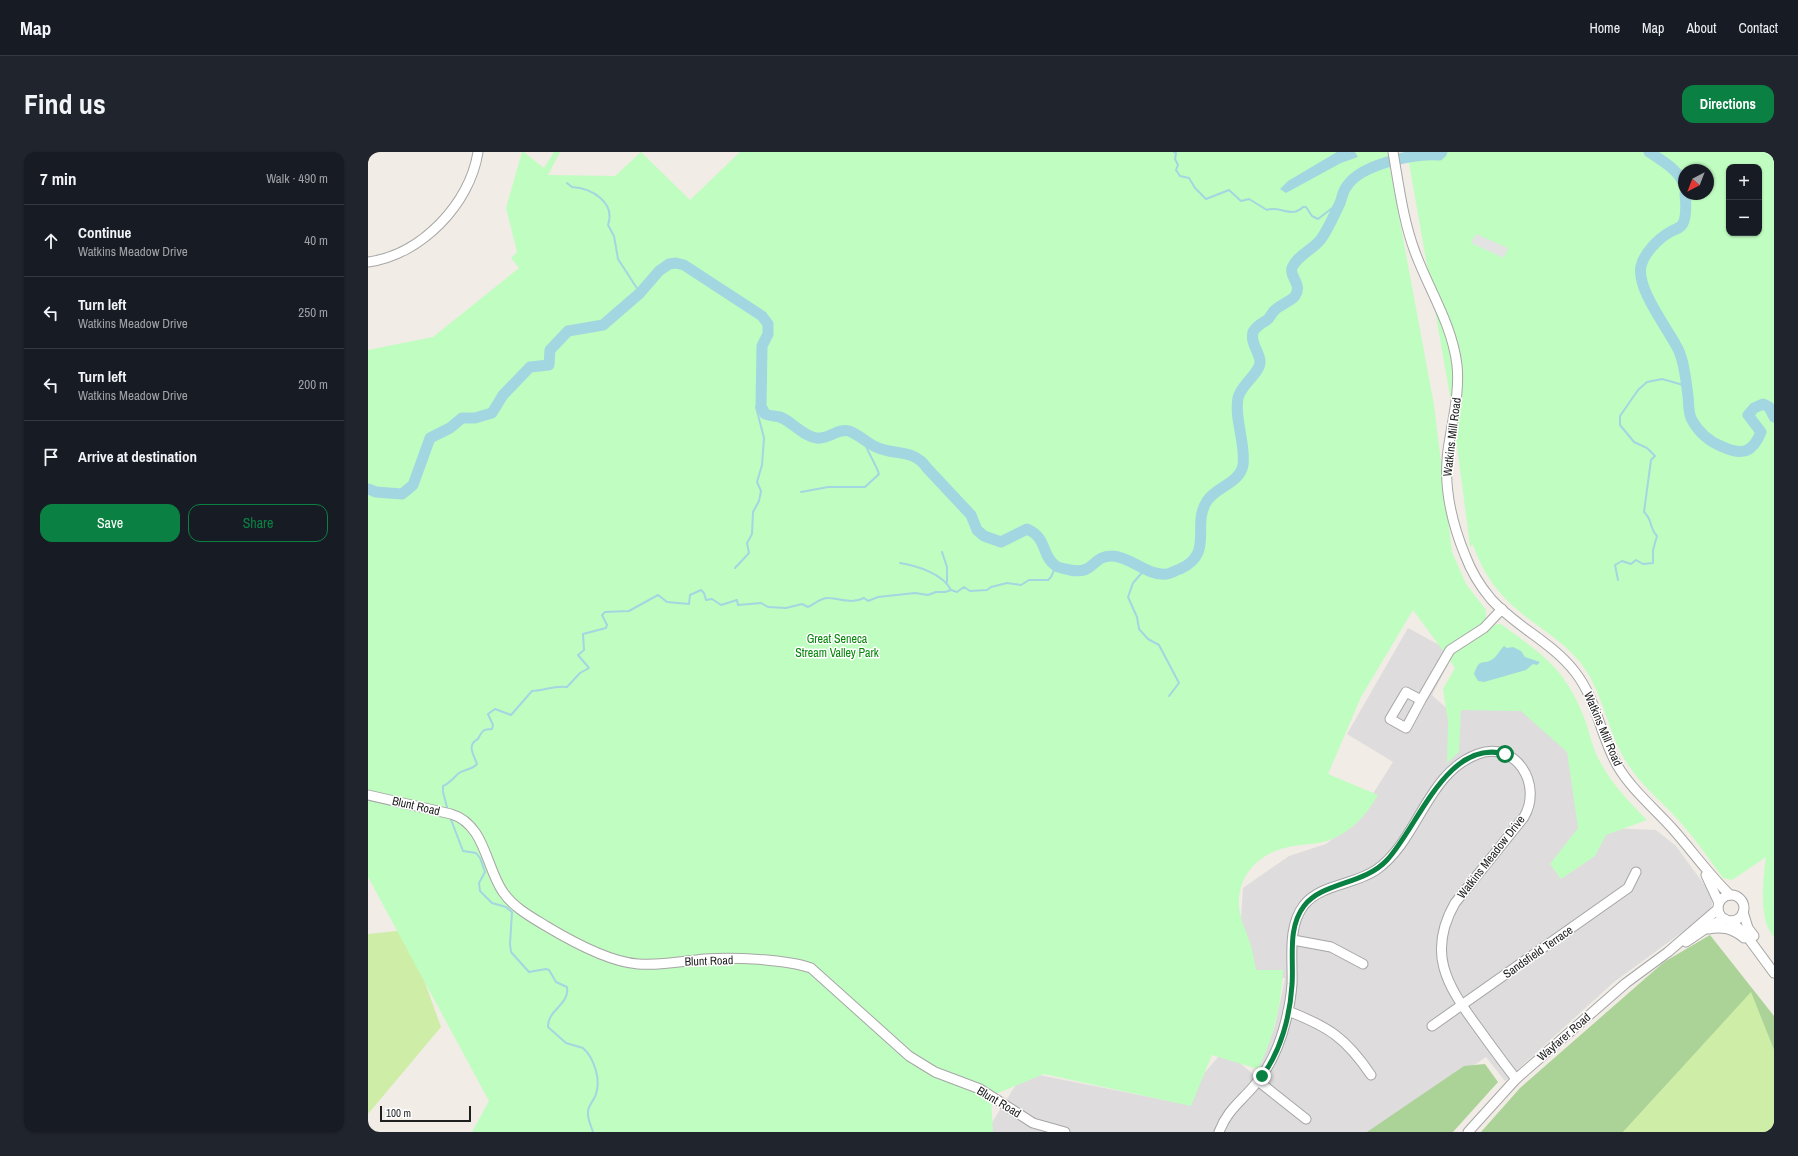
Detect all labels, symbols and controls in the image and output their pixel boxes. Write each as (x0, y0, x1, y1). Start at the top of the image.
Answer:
text: Map (20, 15, 51, 41)
text: Home (1589, 19, 1620, 37)
text: Map (1642, 19, 1664, 37)
text: About (1686, 19, 1716, 37)
text: Contact (1738, 19, 1778, 37)
text: Find us (24, 85, 106, 123)
button: Directions (1682, 85, 1774, 123)
north arrow (1678, 164, 1714, 200)
map controls (1726, 164, 1762, 236)
button: + (1726, 164, 1762, 200)
text: 7 min (40, 167, 76, 190)
text: Walk · 490 m (266, 170, 328, 187)
button: − (1726, 200, 1762, 236)
text: Continue (78, 222, 131, 243)
icon: ahead (40, 230, 62, 252)
text: 40 m (304, 232, 328, 249)
text: Watkins Meadow Drive (78, 243, 188, 260)
text: Turn left (78, 294, 126, 315)
icon: left (40, 302, 62, 324)
text: 250 m (298, 304, 328, 321)
text: Watkins Meadow Drive (78, 315, 188, 332)
text: Turn left (78, 366, 126, 387)
icon: left (40, 374, 62, 396)
text: 200 m (298, 376, 328, 393)
text: Watkins Meadow Drive (78, 387, 188, 404)
street label: Watkins Mill Road (1439, 397, 1465, 477)
icon: arrive (40, 446, 62, 468)
text: Arrive at destination (78, 446, 197, 467)
button: Save (40, 504, 180, 542)
button: Share (188, 504, 328, 542)
park label: Great Seneca Stream Valley Park (795, 631, 879, 661)
street label: Watkins Mill Road (1580, 689, 1626, 769)
route start (1496, 745, 1514, 763)
street label: Blunt Road (390, 793, 442, 819)
street label: Watkins Meadow Drive (1453, 812, 1529, 902)
street label: Sandsfield Terrace (1500, 922, 1576, 982)
street label: Blunt Road (684, 952, 734, 970)
street label: Wayfarer Road (1534, 1009, 1594, 1065)
route end (1253, 1067, 1271, 1085)
street label: Blunt Road (974, 1083, 1024, 1121)
scale bar (380, 1104, 471, 1123)
text: 100 m (386, 1106, 411, 1120)

